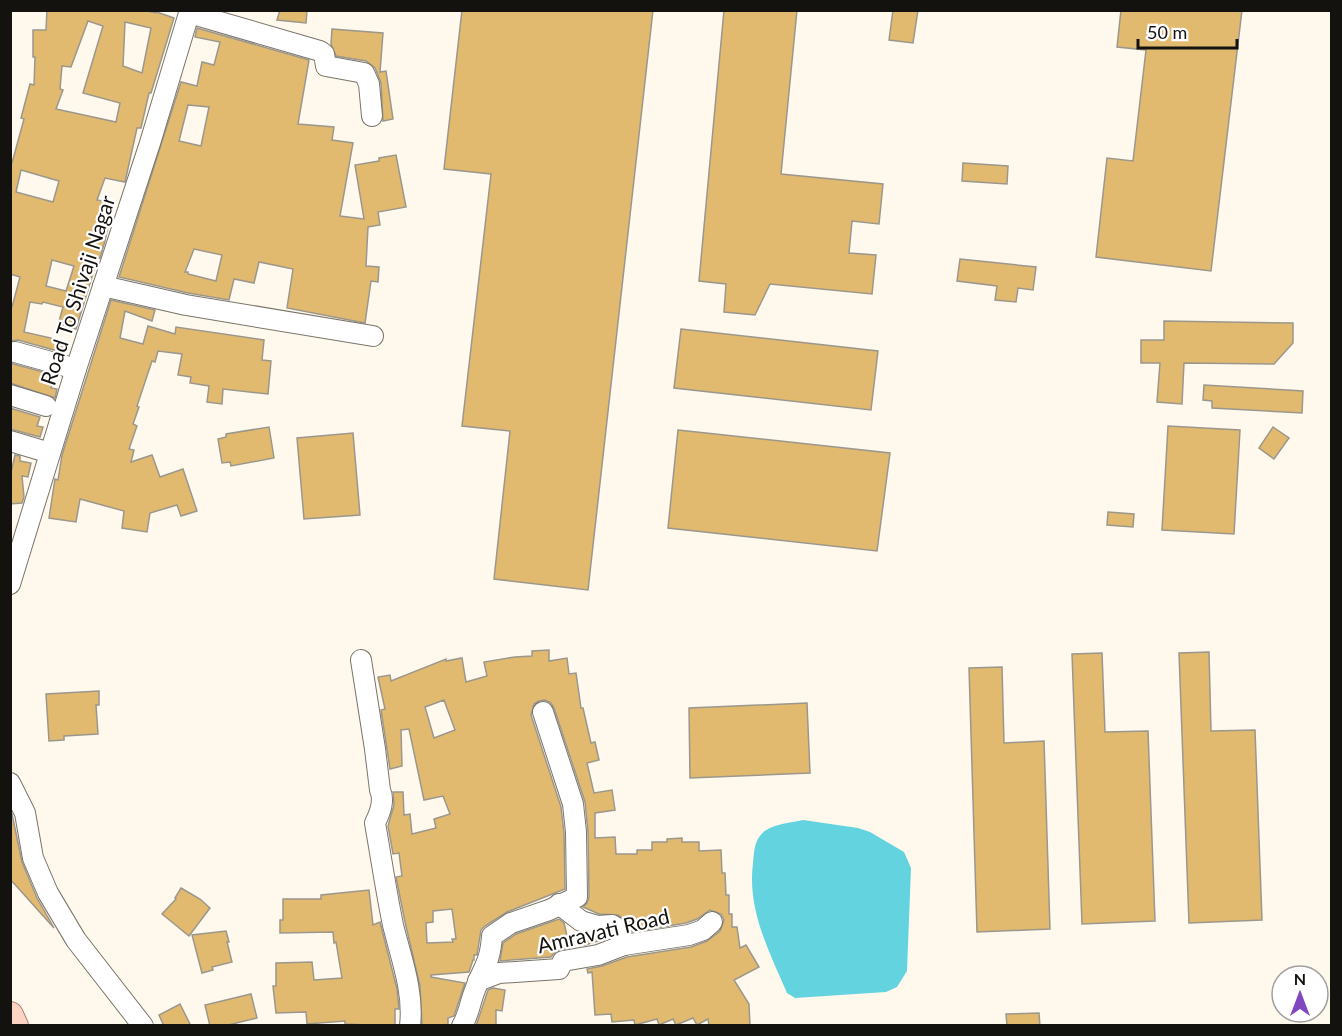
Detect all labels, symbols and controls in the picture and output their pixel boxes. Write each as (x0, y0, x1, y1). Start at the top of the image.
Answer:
scale bar (1138, 12, 1237, 50)
text: 50 m (1147, 21, 1187, 43)
street label: Road To Shivaji Nagar (35, 192, 120, 388)
street label: Amravati Road (534, 903, 672, 957)
north arrow (1270, 964, 1330, 1024)
text: N (1294, 969, 1306, 988)

